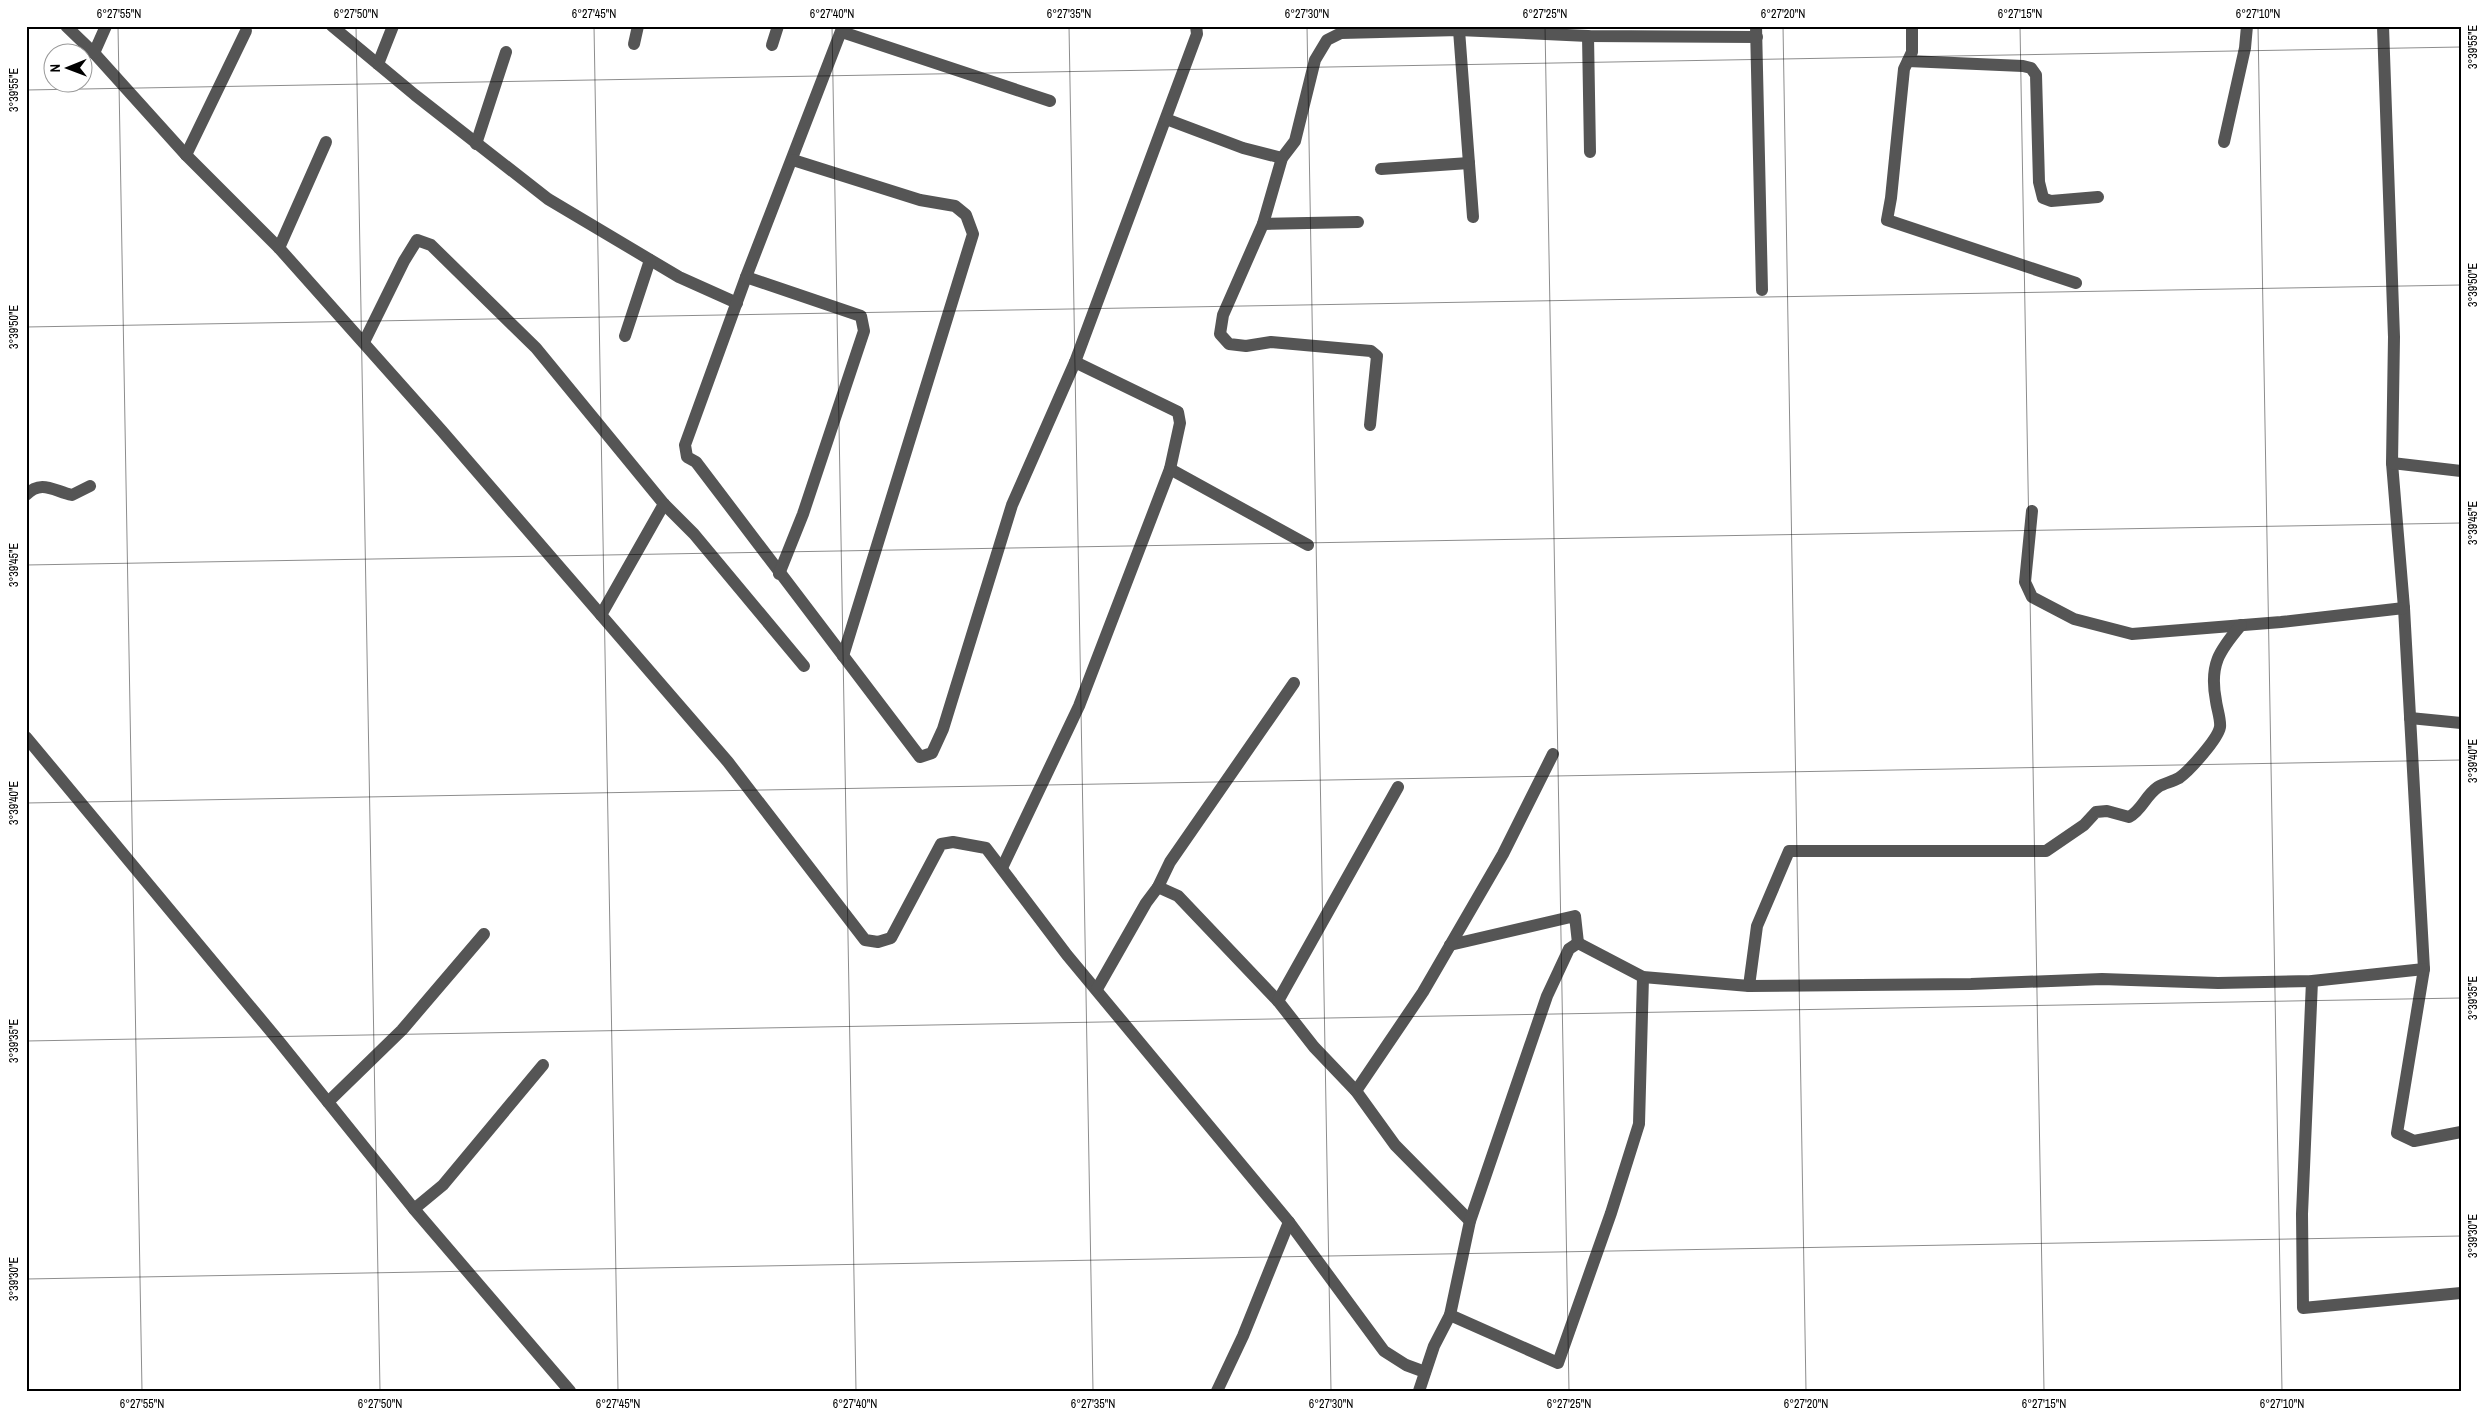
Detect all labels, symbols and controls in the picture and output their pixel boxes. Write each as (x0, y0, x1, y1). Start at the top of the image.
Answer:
text: 6°27'55"N (97, 6, 141, 22)
text: 6°27'50"N (334, 6, 378, 22)
text: 6°27'45"N (572, 6, 616, 22)
text: 6°27'40"N (810, 6, 854, 22)
text: 6°27'35"N (1047, 6, 1091, 22)
text: 6°27'30"N (1285, 6, 1329, 22)
text: 6°27'25"N (1523, 6, 1567, 22)
text: 6°27'20"N (1761, 6, 1805, 22)
text: 6°27'15"N (1998, 6, 2042, 22)
text: 6°27'10"N (2236, 6, 2280, 22)
text: 3°39'55"E (2465, 25, 2481, 69)
north arrow (42, 42, 92, 92)
text: N (46, 64, 64, 73)
text: 3°39'55"E (6, 68, 22, 112)
text: 3°39'50"E (2465, 263, 2481, 307)
text: 3°39'50"E (6, 305, 22, 349)
text: 3°39'45"E (2465, 501, 2481, 545)
text: 3°39'45"E (6, 543, 22, 587)
text: 3°39'40"E (2465, 739, 2481, 783)
text: 3°39'40"E (6, 781, 22, 825)
text: 3°39'35"E (2465, 976, 2481, 1020)
text: 3°39'35"E (6, 1019, 22, 1063)
text: 3°39'30"E (2465, 1214, 2481, 1258)
text: 3°39'30"E (6, 1257, 22, 1301)
text: 6°27'55"N (120, 1396, 164, 1412)
text: 6°27'50"N (358, 1396, 402, 1412)
text: 6°27'45"N (596, 1396, 640, 1412)
text: 6°27'40"N (833, 1396, 877, 1412)
text: 6°27'35"N (1071, 1396, 1115, 1412)
text: 6°27'30"N (1309, 1396, 1353, 1412)
text: 6°27'25"N (1547, 1396, 1591, 1412)
text: 6°27'20"N (1784, 1396, 1828, 1412)
text: 6°27'15"N (2022, 1396, 2066, 1412)
text: 6°27'10"N (2260, 1396, 2304, 1412)

